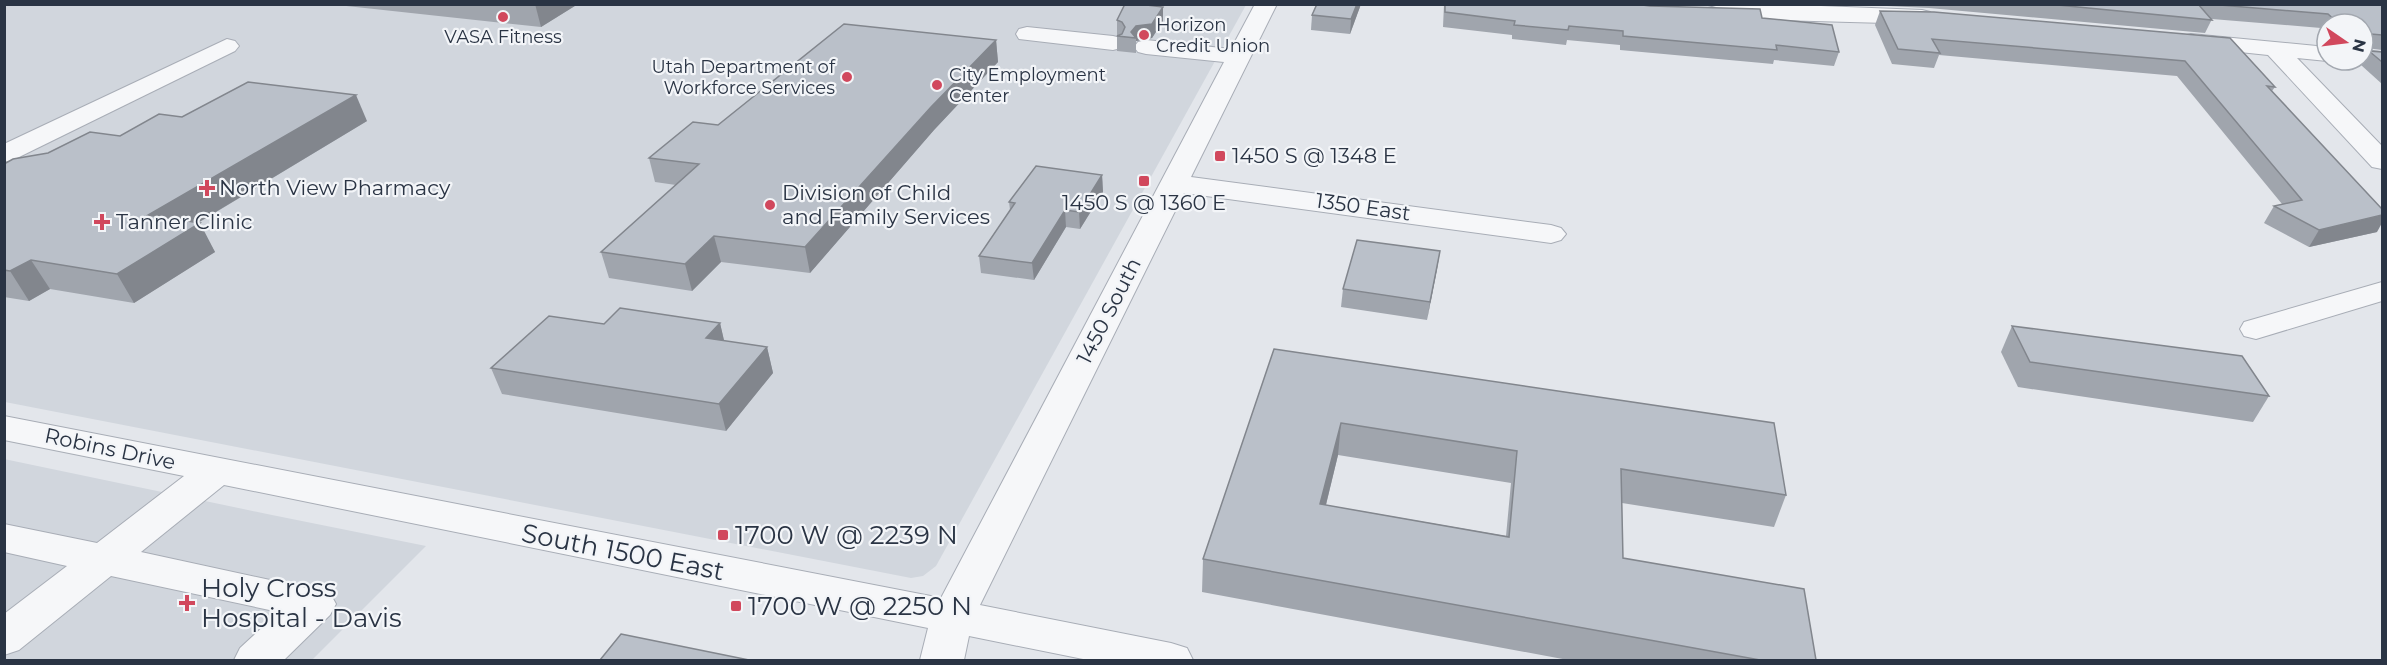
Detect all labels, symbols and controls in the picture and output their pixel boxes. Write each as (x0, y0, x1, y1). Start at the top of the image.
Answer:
marker: VASA Fitness (496, 10, 510, 24)
north arrow (2315, 12, 2375, 72)
place label: Horizon Credit Union (1156, 14, 1270, 57)
place label: VASA Fitness (444, 26, 562, 48)
marker: Horizon Credit Union (1137, 28, 1151, 42)
text: N (2348, 37, 2370, 54)
place label: Utah Department of Workforce Services (651, 56, 836, 99)
place label: City Employment Center (949, 64, 1106, 107)
marker: Utah Department of Workforce Services (840, 70, 854, 84)
marker: City Employment Center (930, 78, 944, 92)
place label: 1450 S @ 1348 E (1232, 143, 1397, 168)
marker: 1450 S @ 1348 E (1213, 149, 1227, 163)
marker: 1450 S @ 1360 E (1137, 174, 1151, 188)
place label: North View Pharmacy (219, 175, 451, 200)
place label: Division of Child and Family Services (782, 180, 990, 229)
marker: North View Pharmacy (200, 181, 214, 195)
street label: 1350 East (1314, 187, 1412, 226)
place label: 1450 S @ 1360 E (1062, 190, 1226, 215)
marker: Division of Child and Family Services (763, 198, 777, 212)
place label: Tanner Clinic (116, 209, 253, 234)
marker: Tanner Clinic (93, 213, 111, 231)
street label: 1450 South (1071, 254, 1146, 368)
street label: Robins Drive (42, 422, 178, 475)
street label: South 1500 East (519, 517, 727, 587)
place label: 1700 W @ 2239 N (735, 519, 958, 551)
marker: 1700 W @ 2239 N (716, 528, 730, 542)
place label: Holy Cross Hospital - Davis (201, 572, 402, 634)
place label: 1700 W @ 2250 N (748, 590, 972, 622)
marker: Holy Cross Hospital - Davis (178, 594, 196, 612)
marker: 1700 W @ 2250 N (729, 599, 743, 613)

